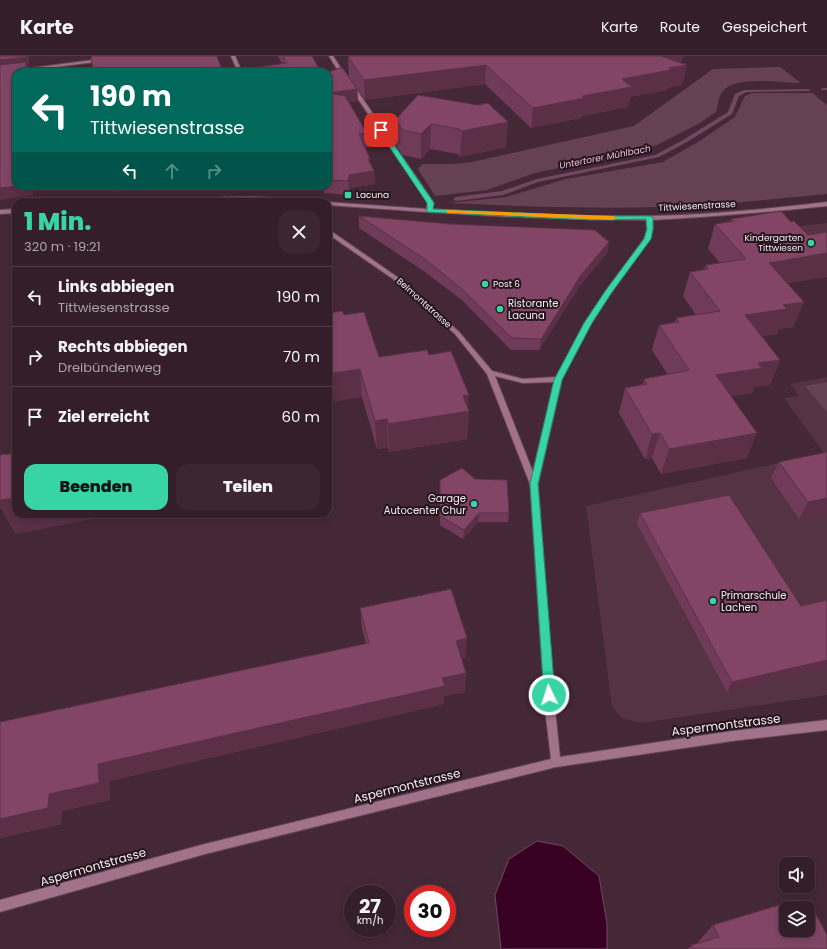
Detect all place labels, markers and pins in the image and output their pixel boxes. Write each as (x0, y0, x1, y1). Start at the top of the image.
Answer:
pin (364, 113, 398, 147)
place label: Lacuna (356, 189, 389, 201)
marker: Lacuna (343, 190, 353, 200)
place label: Kindergarten Tittwiesen (744, 232, 803, 254)
marker: Kindergarten Tittwiesen (806, 238, 816, 248)
place label: Post 6 (493, 278, 520, 290)
marker: Post 6 (480, 279, 490, 289)
place label: Ristorante Lacuna (508, 296, 559, 323)
marker: Ristorante Lacuna (495, 304, 505, 314)
place label: Garage Autocenter Chur (384, 491, 466, 518)
marker: Garage Autocenter Chur (469, 499, 479, 509)
place label: Primarschule Lachen (721, 588, 787, 615)
marker: Primarschule Lachen (708, 596, 718, 606)

